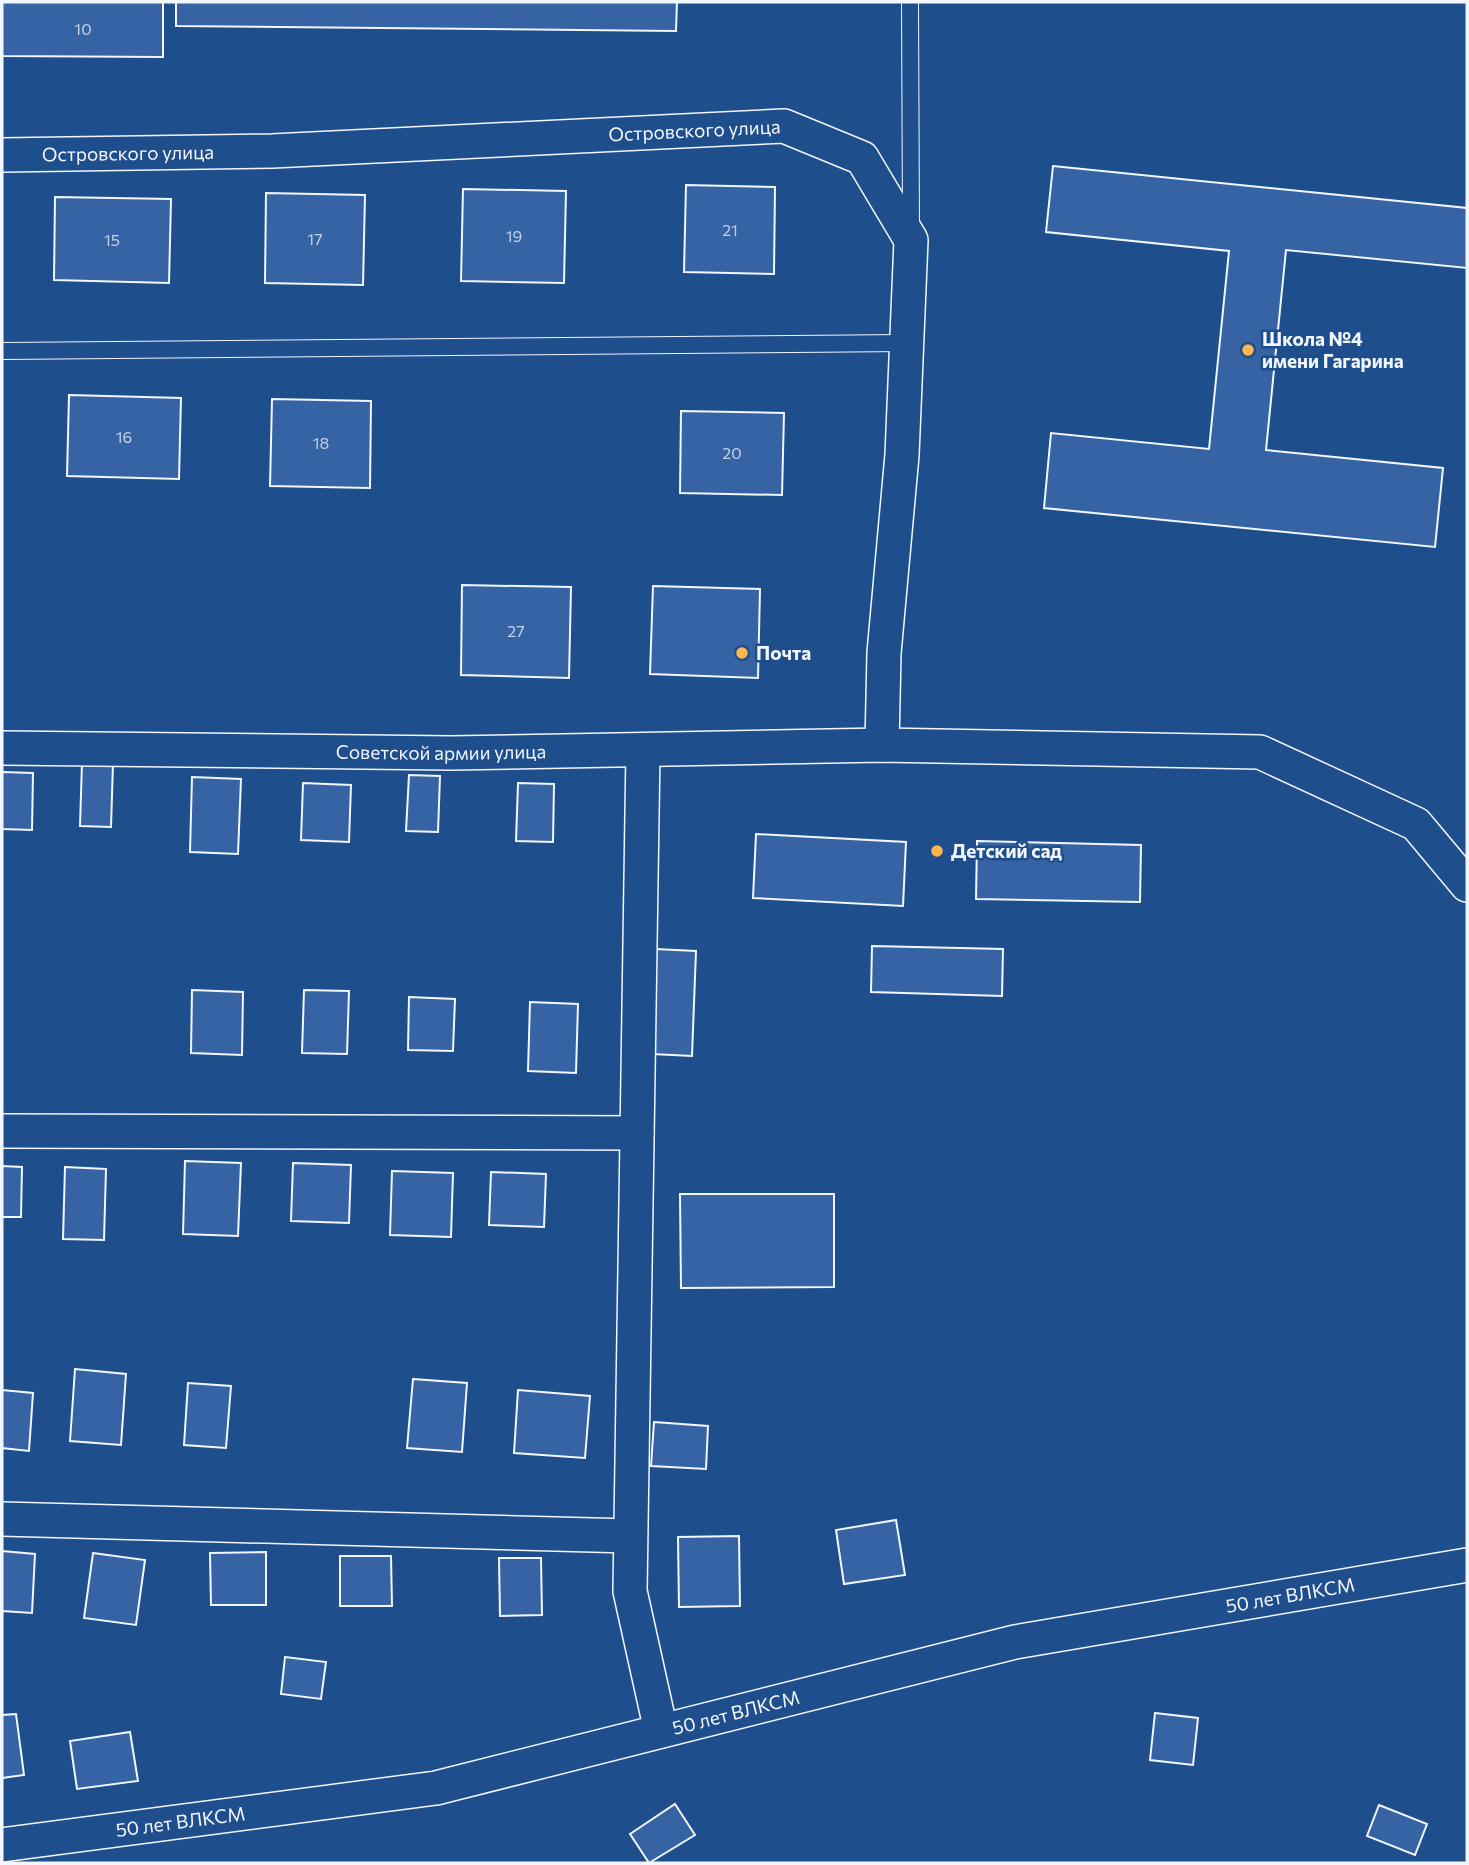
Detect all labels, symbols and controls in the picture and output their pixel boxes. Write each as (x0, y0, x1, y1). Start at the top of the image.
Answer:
house number: 10 (74, 19, 92, 38)
street label: Островского улица (608, 114, 781, 146)
street label: Островского улица (42, 140, 214, 165)
house number: 21 (722, 220, 738, 239)
house number: 19 (506, 226, 522, 245)
house number: 17 (307, 229, 323, 248)
house number: 15 (104, 230, 120, 249)
place label: Школа №4 имени Гагарина (1262, 327, 1404, 372)
marker: Школа №4 имени Гагарина (1240, 342, 1256, 358)
house number: 16 (116, 427, 132, 446)
house number: 18 (313, 433, 329, 452)
house number: 20 (722, 443, 742, 462)
house number: 27 (507, 621, 525, 640)
place label: Почта (756, 641, 811, 664)
marker: Почта (734, 645, 750, 661)
street label: Советской армии улица (336, 739, 546, 764)
place label: Детский сад (951, 839, 1062, 862)
marker: Детский сад (929, 843, 945, 859)
street label: 50 лет ВЛКСМ (1224, 1572, 1356, 1617)
street label: 50 лет ВЛКСМ (670, 1685, 802, 1739)
street label: 50 лет ВЛКСМ (114, 1801, 247, 1841)

